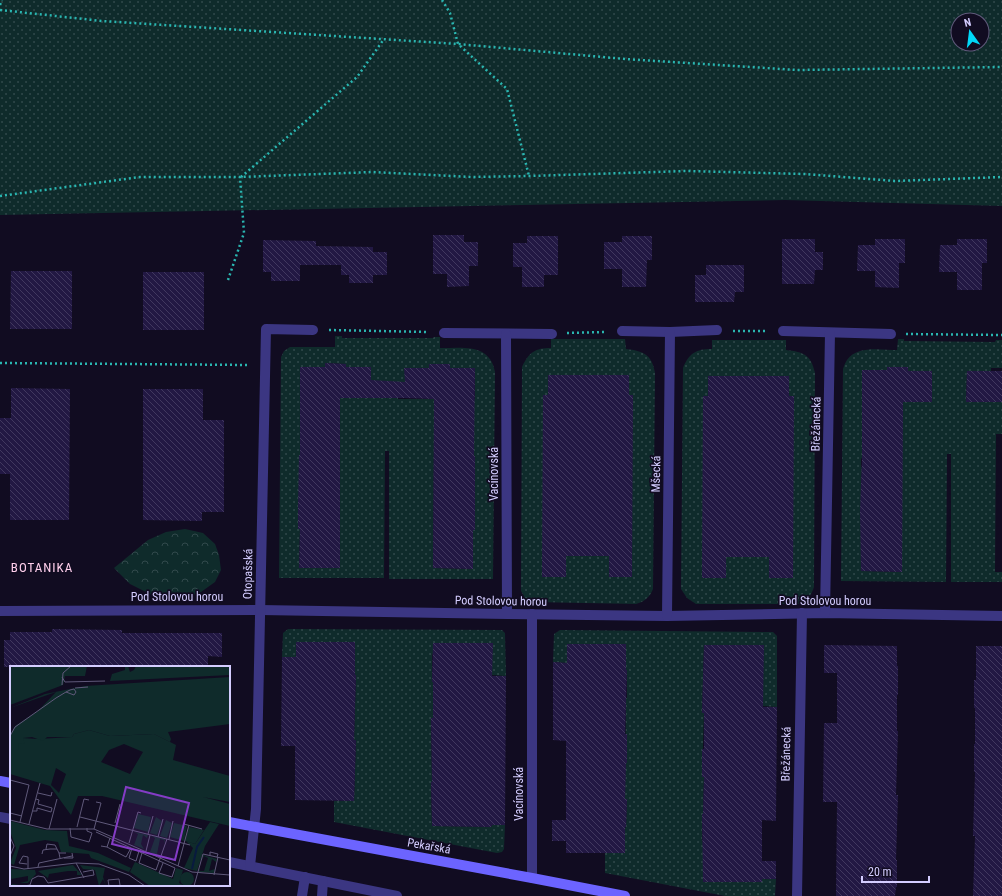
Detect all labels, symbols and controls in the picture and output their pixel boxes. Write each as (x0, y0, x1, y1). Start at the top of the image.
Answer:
north arrow (950, 12, 990, 52)
text: N (963, 16, 973, 30)
street label: Břežánecká (809, 396, 823, 452)
street label: Vacínovská (487, 447, 501, 501)
street label: Mšecká (649, 455, 663, 493)
street label: Otopašská (241, 548, 255, 599)
district label: BOTANIKA (11, 560, 73, 575)
street label: Pod Stolovou horou (131, 590, 223, 604)
street label: Pod Stolovou horou (455, 593, 548, 609)
street label: Pod Stolovou horou (779, 594, 871, 608)
inset map (10, 666, 230, 886)
street label: Břežánecká (779, 726, 793, 782)
street label: Vacínovská (512, 767, 526, 821)
street label: Pekařská (406, 835, 452, 857)
scale bar (862, 858, 929, 884)
text: 20 m (868, 865, 892, 879)

